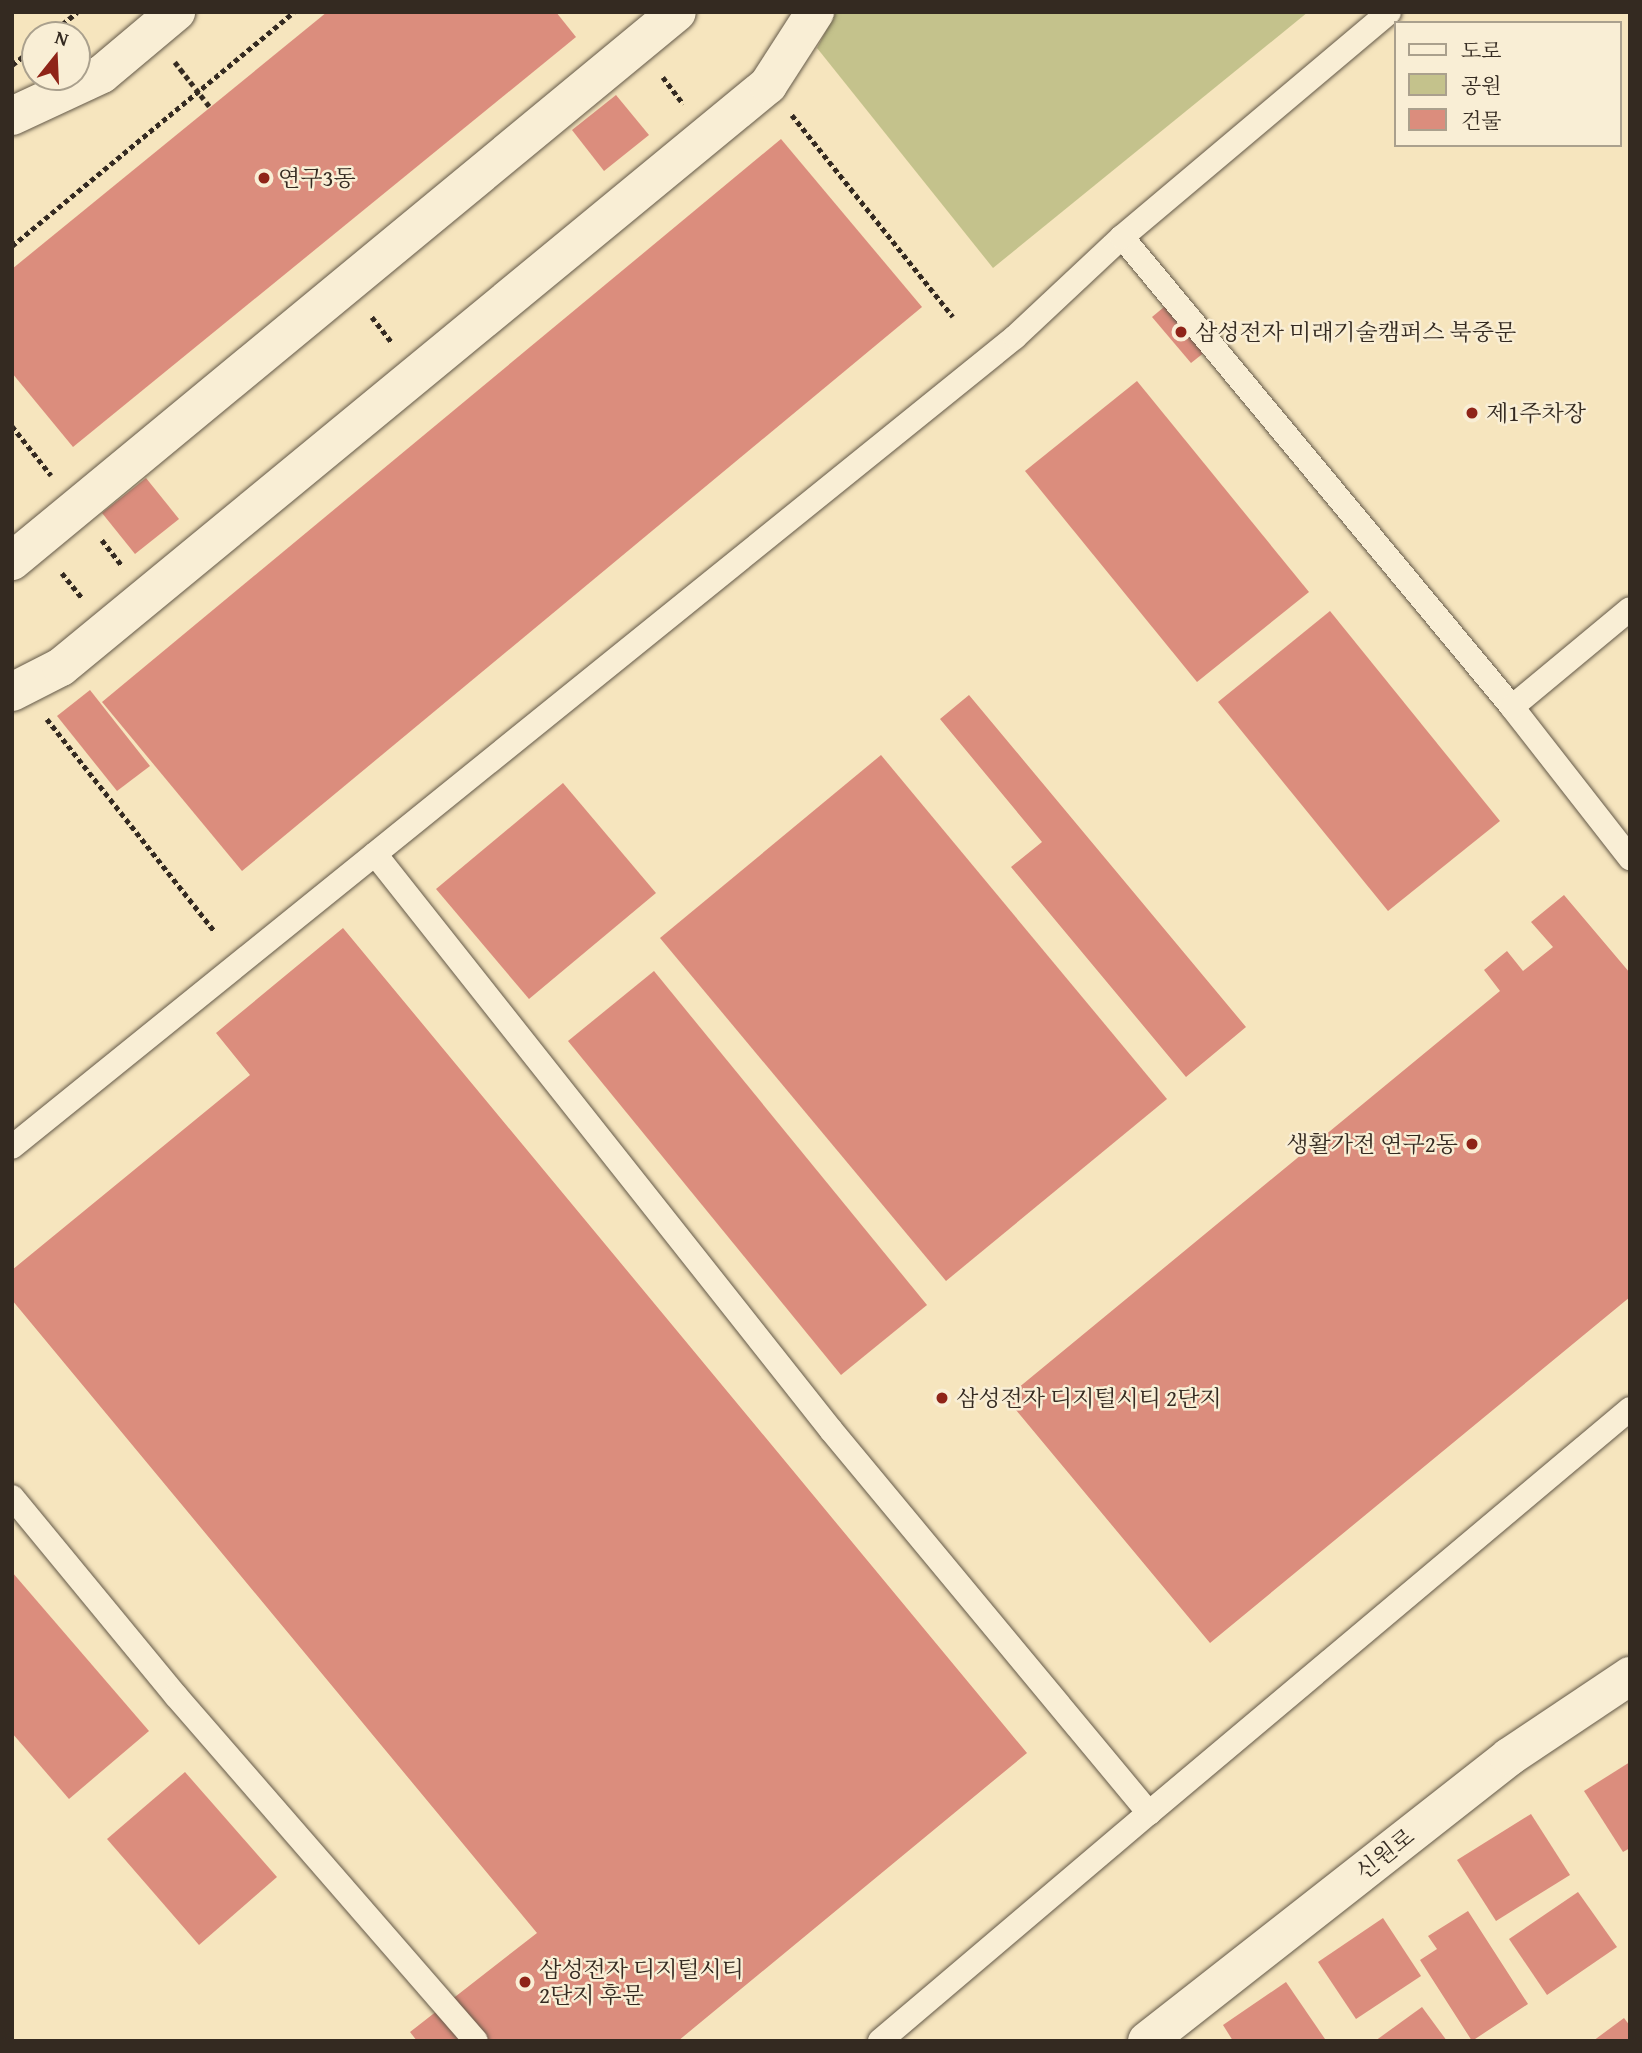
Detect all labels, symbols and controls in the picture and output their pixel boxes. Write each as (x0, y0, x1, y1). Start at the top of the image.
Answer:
north arrow (21, 21, 91, 91)
legend (1394, 21, 1621, 147)
text: N (51, 23, 72, 53)
text: 도로 (1461, 35, 1502, 66)
text: 공원 (1461, 70, 1502, 101)
text: 건물 (1461, 105, 1502, 136)
place label: 연구3동 (278, 164, 356, 192)
marker: 연구3동 (256, 170, 272, 186)
place label: 삼성전자 미래기술캠퍼스 북중문 (1195, 318, 1516, 346)
marker: 삼성전자 미래기술캠퍼스 북중문 (1173, 324, 1189, 340)
place label: 제1주차장 (1486, 399, 1586, 427)
marker: 제1주차장 (1464, 405, 1480, 421)
place label: 생활가전 연구2동 (1286, 1130, 1458, 1158)
marker: 생활가전 연구2동 (1464, 1136, 1480, 1152)
place label: 삼성전자 디지털시티 2단지 (956, 1384, 1222, 1412)
marker: 삼성전자 디지털시티 2단지 (934, 1390, 950, 1406)
street label: 신원로 (1350, 1823, 1420, 1885)
place label: 삼성전자 디지털시티 2단지 후문 (539, 1955, 744, 2009)
marker: 삼성전자 디지털시티 2단지 후문 (517, 1974, 533, 1990)

